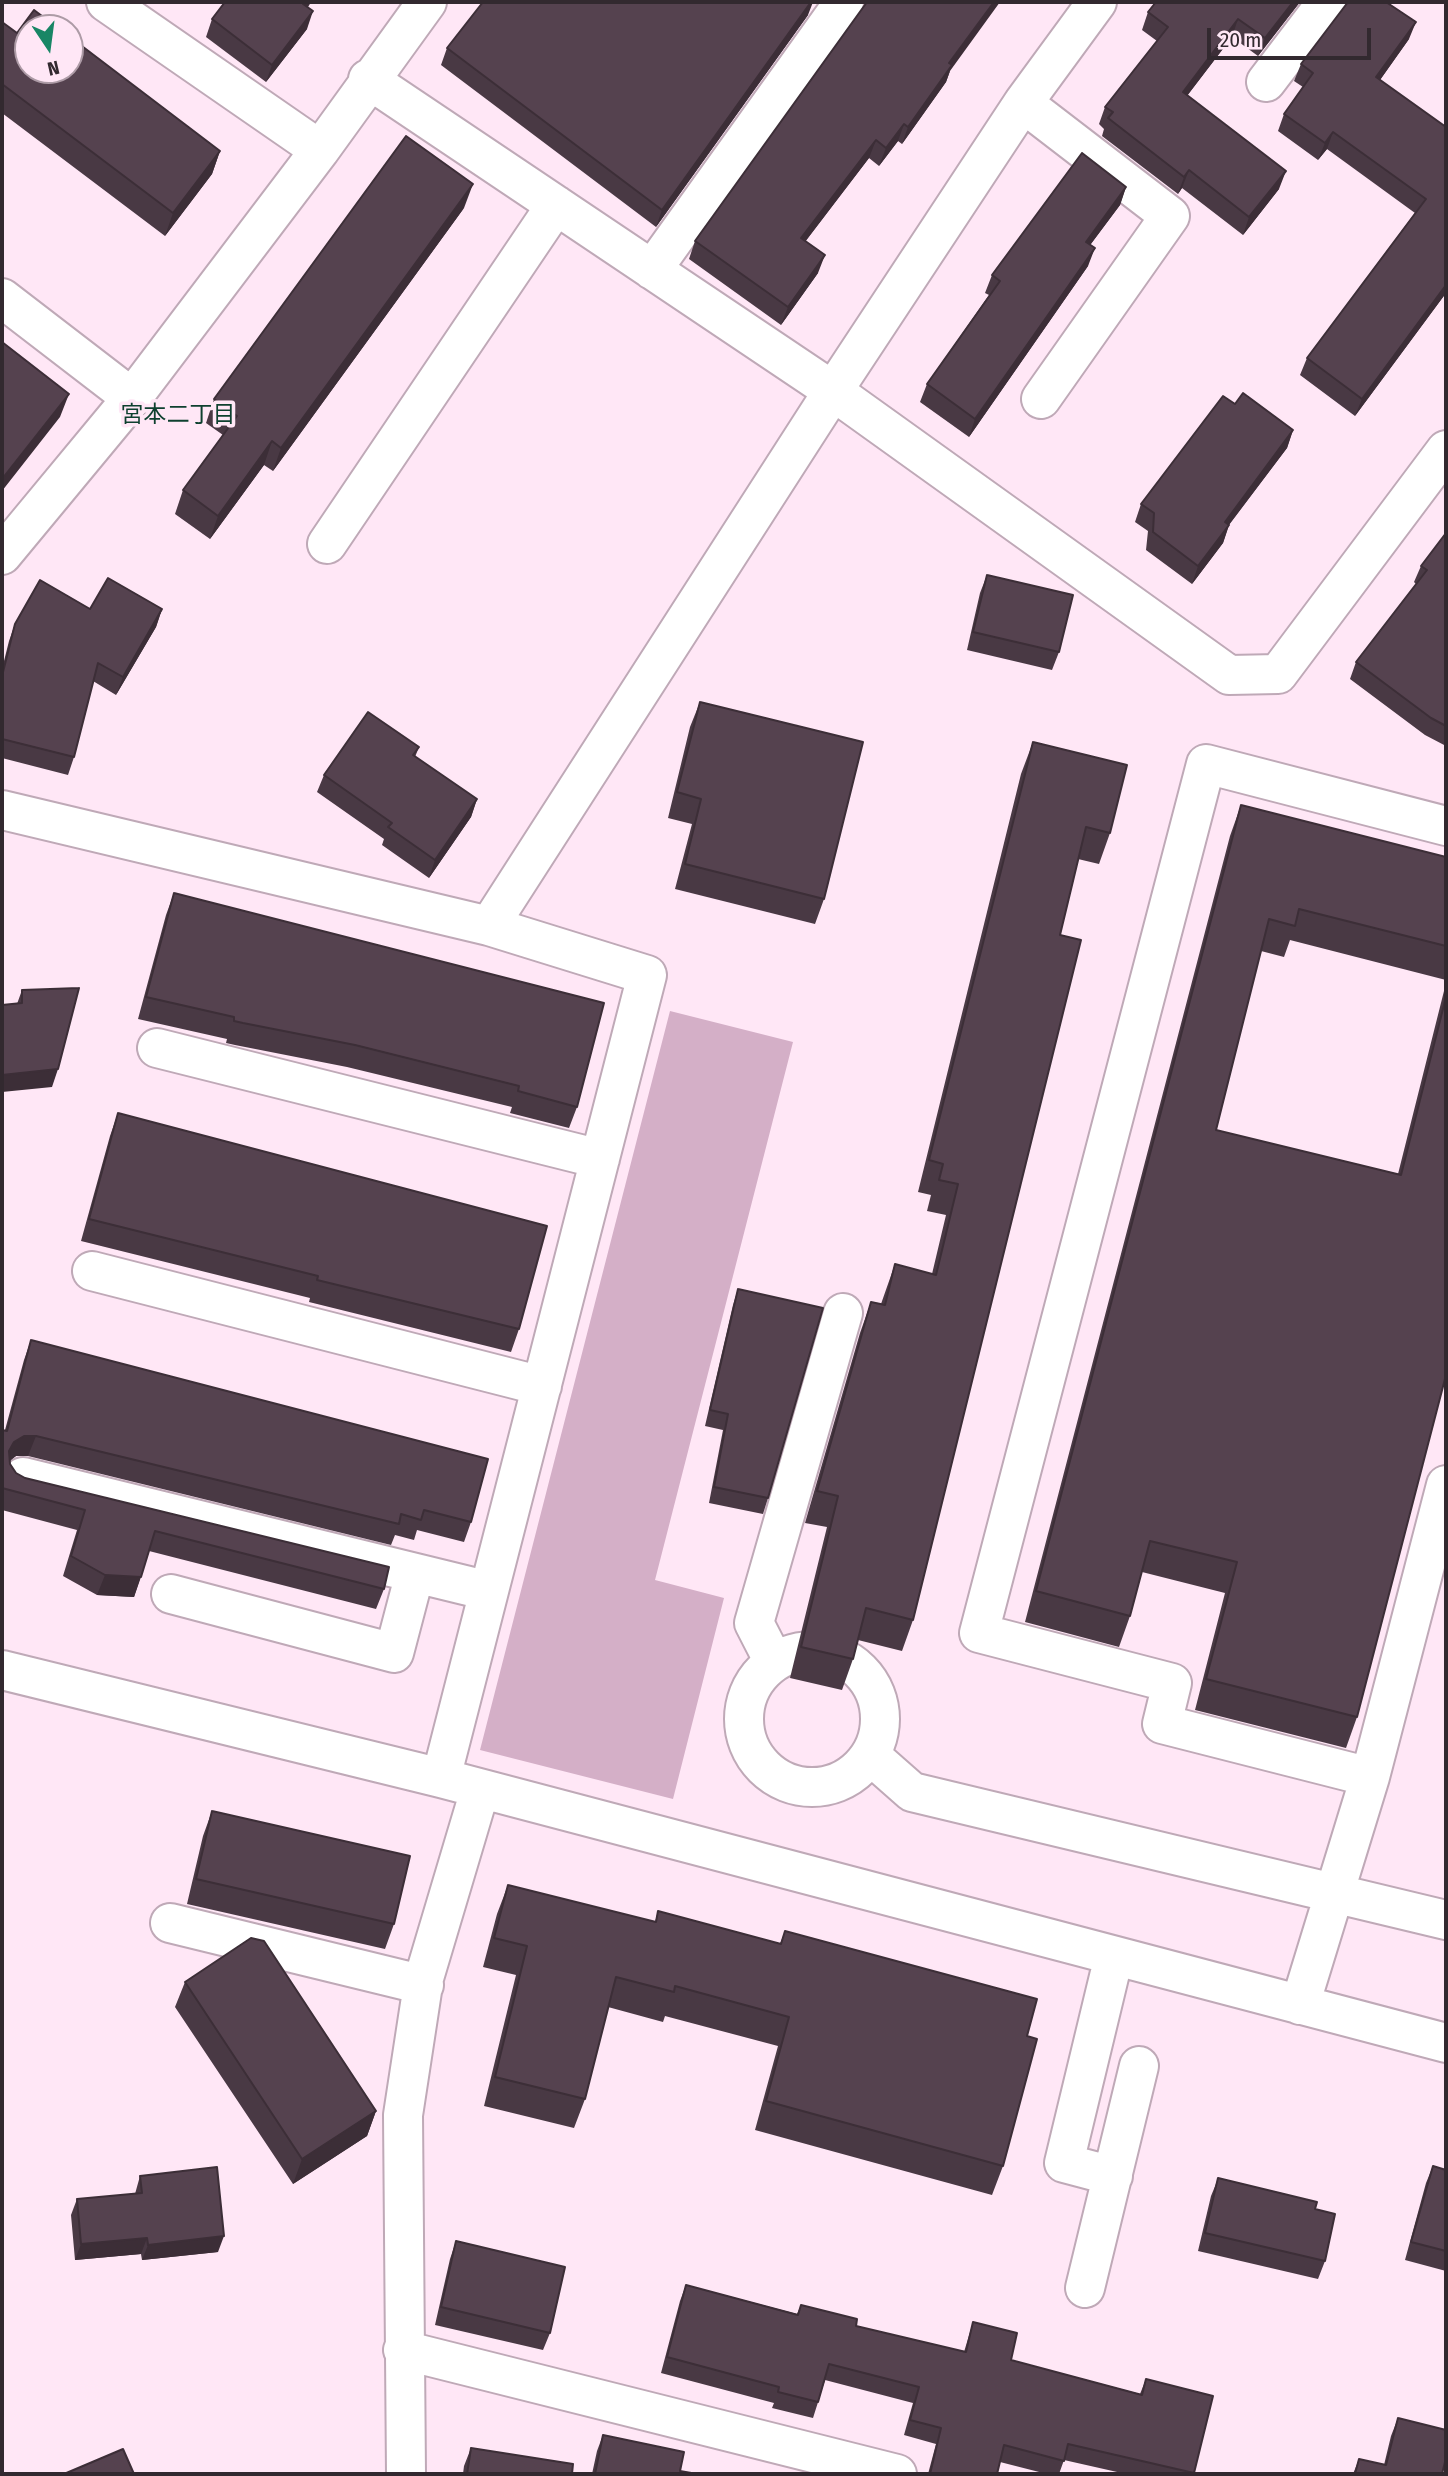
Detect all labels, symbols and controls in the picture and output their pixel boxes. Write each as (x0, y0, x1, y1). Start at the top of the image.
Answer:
north arrow (14, 14, 84, 84)
scale bar (1210, 14, 1374, 58)
text: 20 m (1220, 27, 1261, 53)
text: N (45, 56, 62, 80)
district label: 宮本二丁目 (121, 402, 235, 430)

